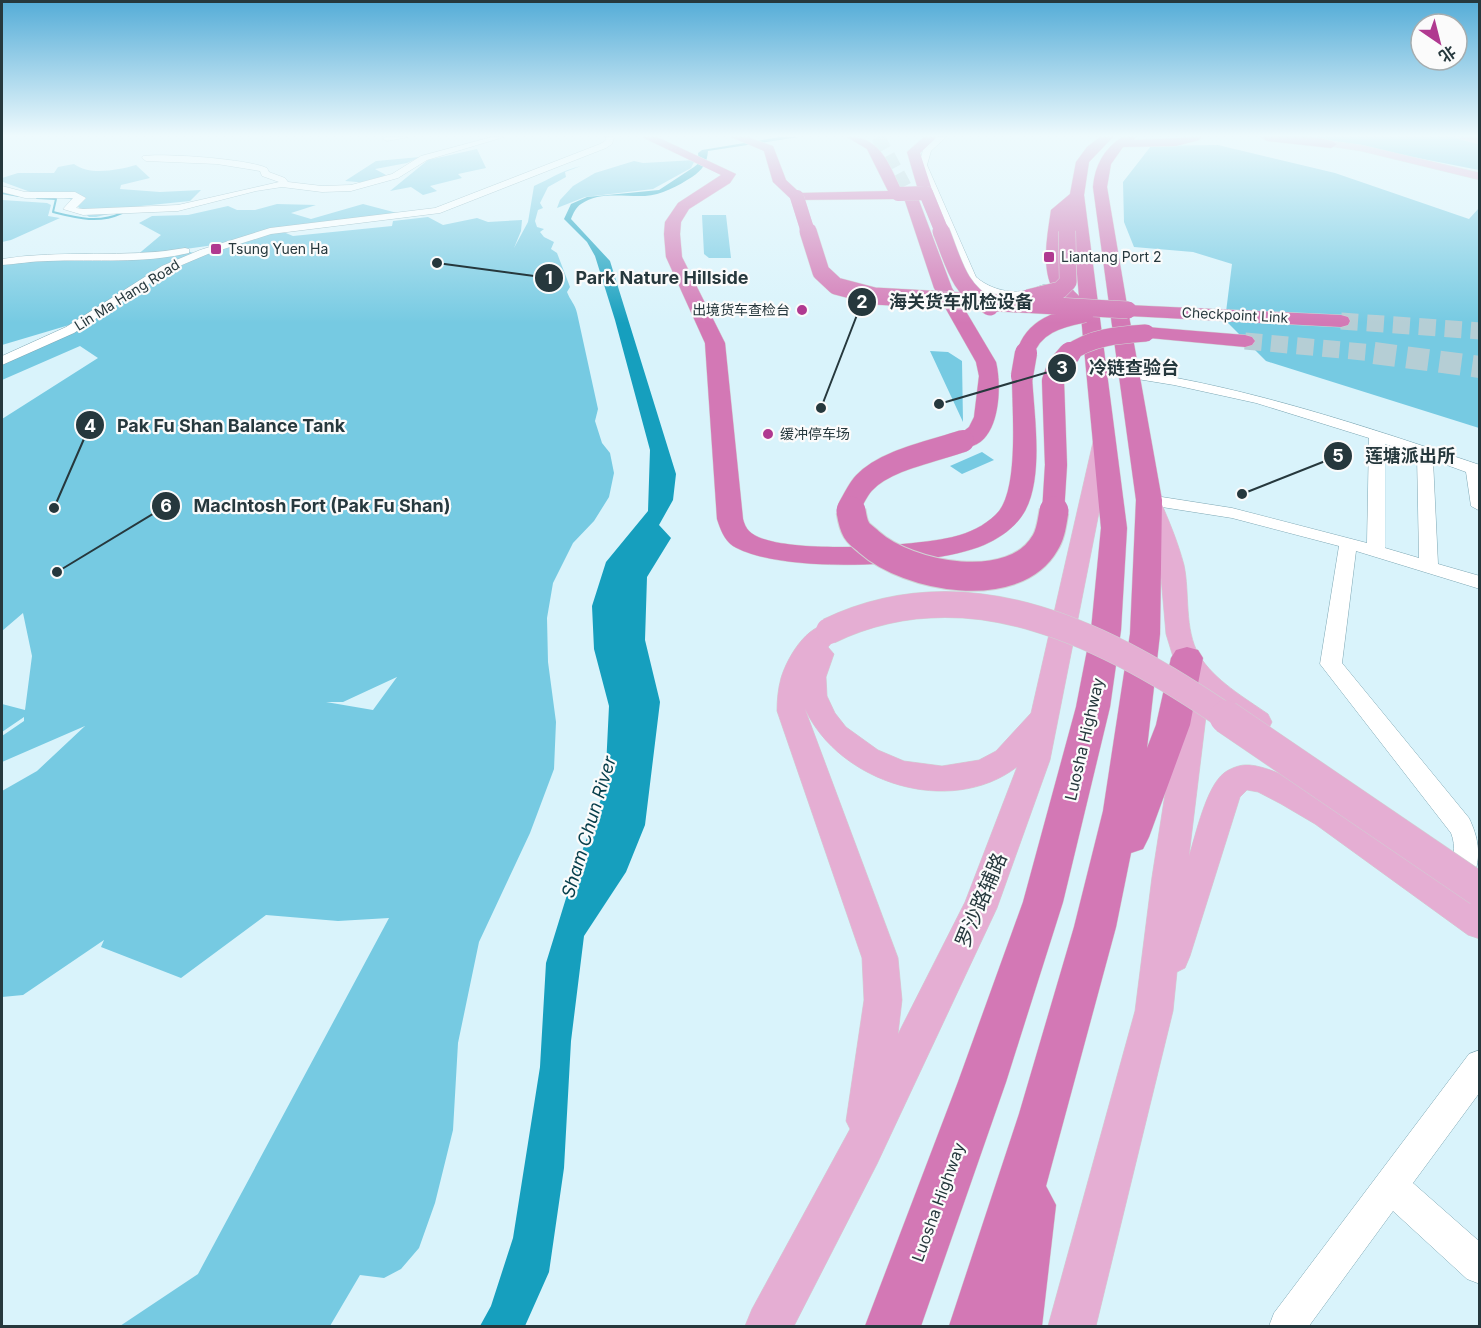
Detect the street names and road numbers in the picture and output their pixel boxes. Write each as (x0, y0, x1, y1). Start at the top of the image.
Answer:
street label: Lin Ma Hang Road (71, 255, 182, 334)
street label: Checkpoint Link (1181, 303, 1289, 326)
street label: Luosha Highway (1060, 676, 1108, 802)
street label: 罗沙路辅路 (950, 849, 1012, 951)
street label: Luosha Highway (907, 1140, 969, 1264)

